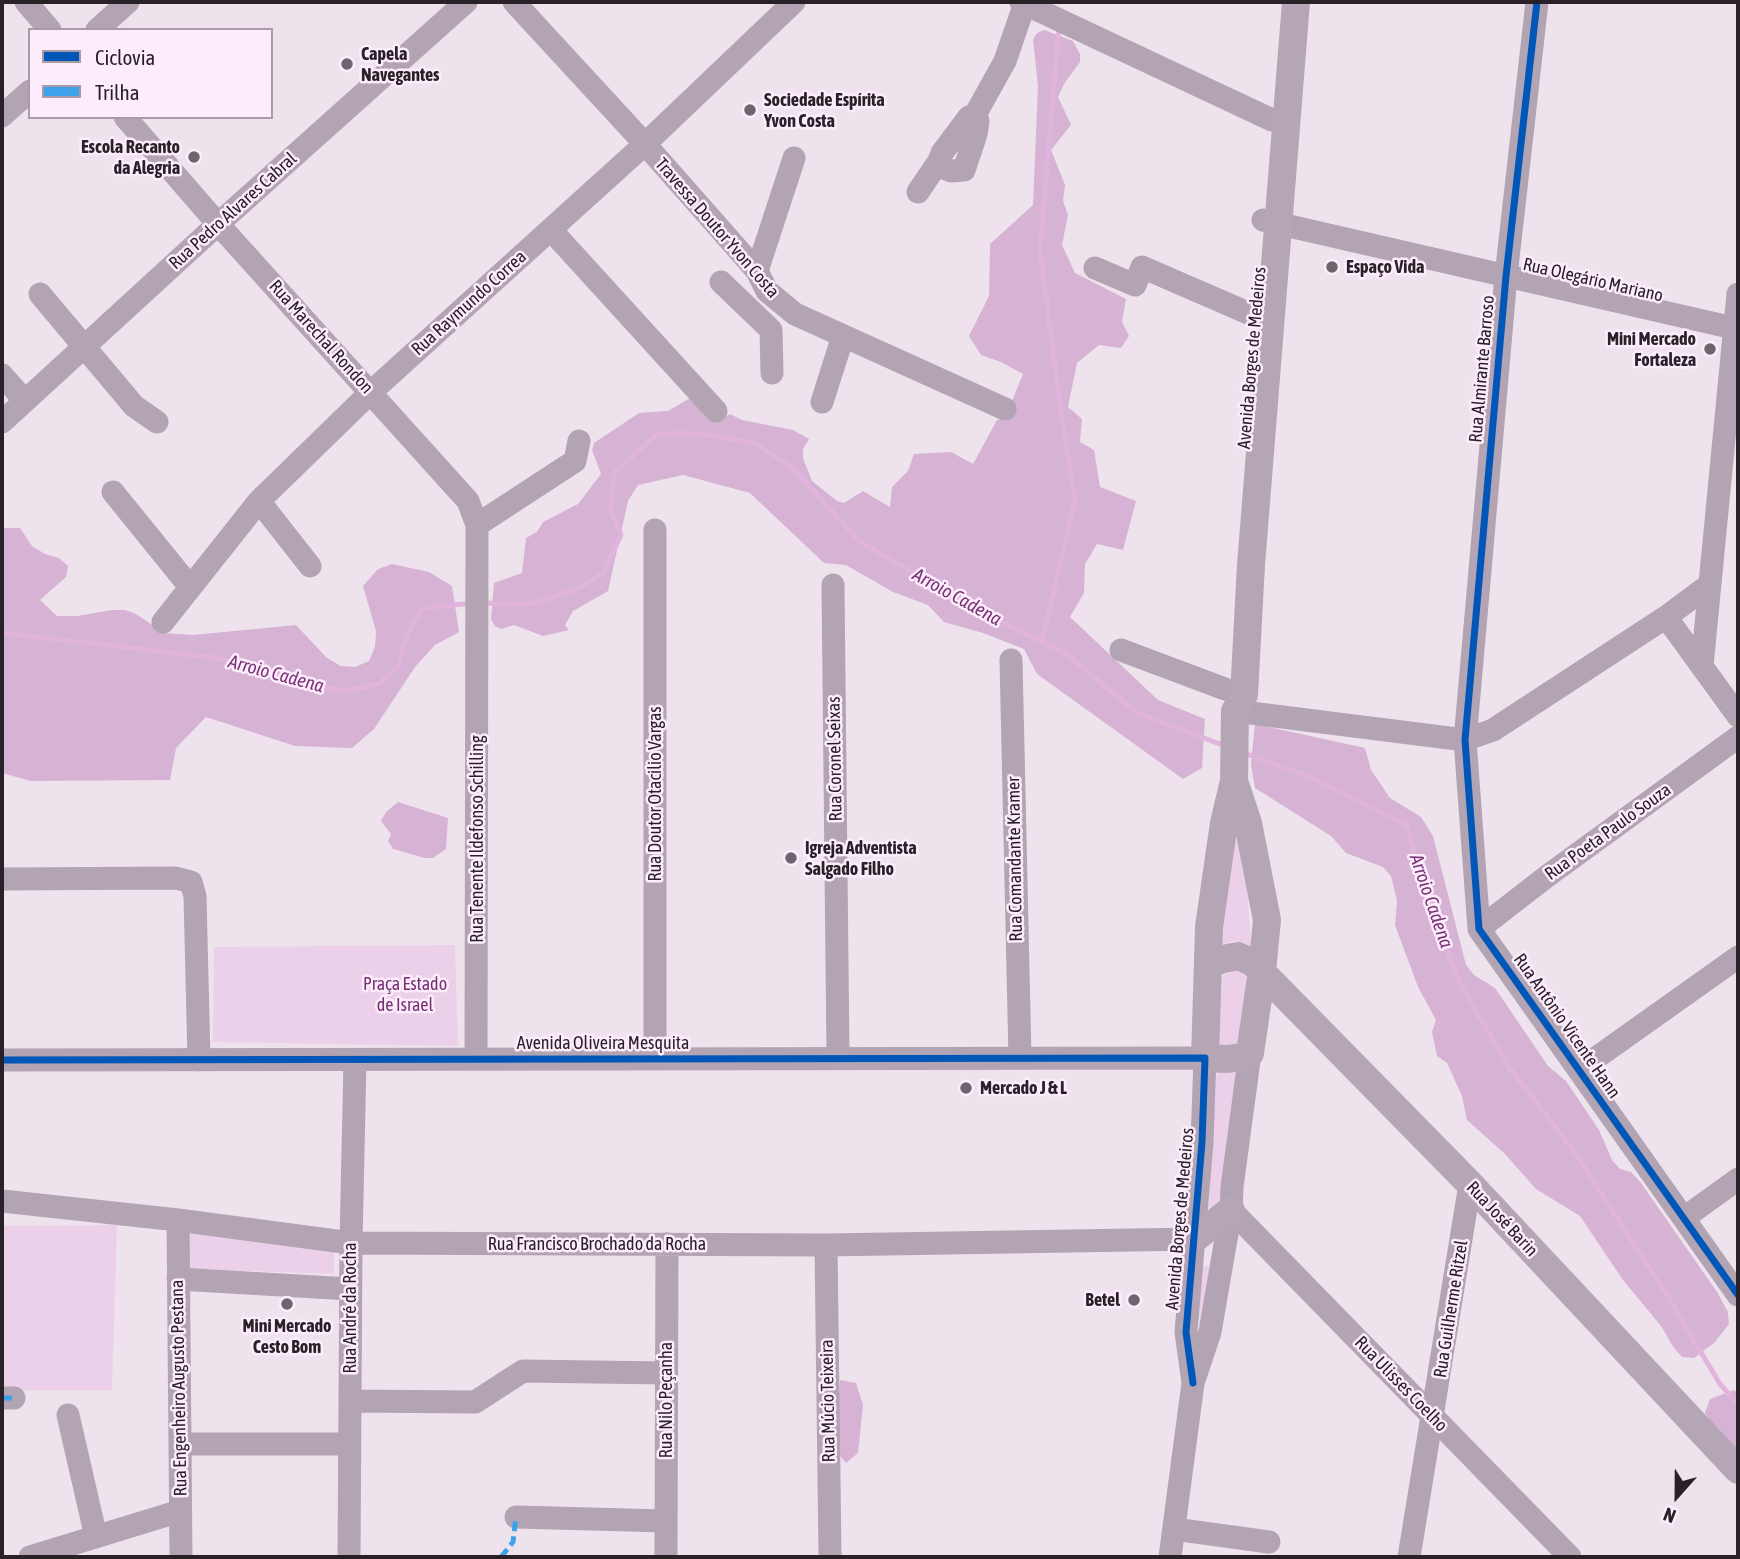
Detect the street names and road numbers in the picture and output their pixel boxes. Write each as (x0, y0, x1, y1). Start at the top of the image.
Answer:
street label: Rua Pedro Alvares Cabral (165, 148, 301, 274)
street label: Travessa Doutor Yvon Costa (650, 154, 784, 302)
street label: Rua Raymundo Correa (407, 246, 531, 360)
street label: Rua Olegário Mariano (1521, 253, 1665, 307)
street label: Avenida Borges de Medeiros (1233, 266, 1271, 450)
street label: Rua Marechal Rondon (264, 276, 378, 398)
street label: Rua Almirante Barroso (1465, 294, 1499, 444)
street label: Rua Coronel Seixas (823, 696, 847, 822)
street label: Rua Doutor Otacilio Vargas (644, 706, 666, 882)
street label: Rua Tenente Ildefonso Schilling (466, 735, 488, 943)
street label: Rua Comandante Kramer (1003, 776, 1027, 942)
street label: Rua Poeta Paulo Souza (1541, 779, 1675, 885)
street label: Rua Antônio Vicente Hann (1509, 949, 1625, 1103)
street label: Avenida Oliveira Mesquita (517, 1032, 689, 1054)
street label: Avenida Borges de Medeiros (1161, 1127, 1199, 1311)
street label: Rua José Barin (1462, 1177, 1542, 1261)
street label: Rua Francisco Brochado da Rocha (488, 1233, 706, 1255)
street label: Rua Guilherme Ritzel (1429, 1239, 1473, 1379)
street label: Rua André da Rocha (339, 1242, 361, 1374)
street label: Rua Engenheiro Augusto Pestana (166, 1280, 192, 1496)
street label: Rua Ulisses Coelho (1350, 1332, 1452, 1436)
street label: Rua Múcio Teixeira (816, 1339, 840, 1463)
street label: Rua Nilo Peçanha (655, 1342, 677, 1458)

